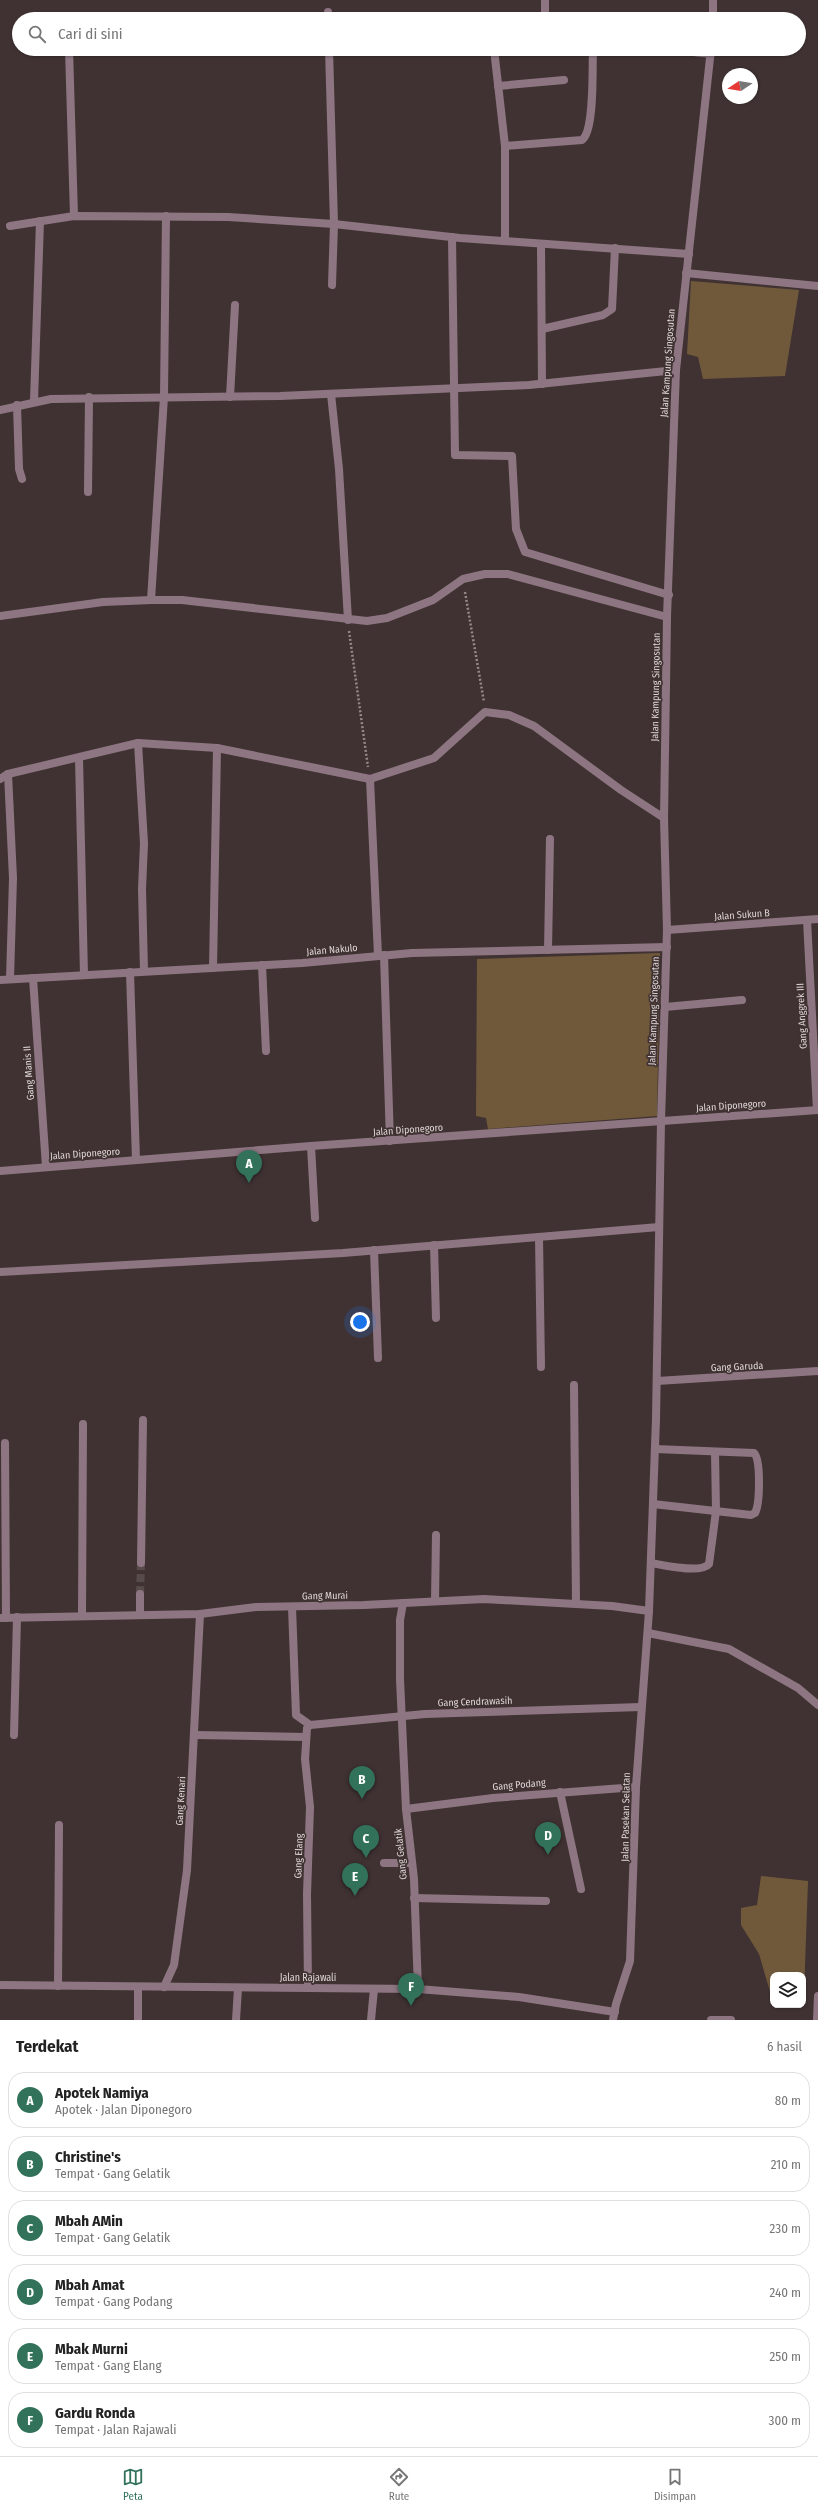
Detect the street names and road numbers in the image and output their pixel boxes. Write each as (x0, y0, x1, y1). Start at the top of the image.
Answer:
street label: Jalan Kampung Singosutan (658, 308, 678, 418)
street label: Jalan Kampung Singosutan (649, 633, 663, 741)
street label: Jalan Sukun B (714, 907, 771, 923)
street label: Jalan Nakulo (306, 942, 358, 958)
street label: Jalan Kampung Singosutan (646, 956, 662, 1066)
street label: Gang Anggrek III (794, 983, 810, 1049)
street label: Gang Manis II (21, 1045, 37, 1101)
street label: Jalan Diponegoro (696, 1098, 766, 1114)
street label: Jalan Diponegoro (373, 1122, 443, 1138)
street label: Jalan Diponegoro (50, 1146, 120, 1162)
street label: Gang Garuda (710, 1360, 764, 1374)
street label: Gang Murai (302, 1590, 348, 1602)
street label: Gang Cendrawasih (437, 1695, 513, 1709)
street label: Jalan Pasekan Selatan (619, 1772, 633, 1862)
street label: Gang Kenari (174, 1776, 188, 1826)
street label: Gang Podang (492, 1777, 546, 1793)
street label: Gang Gelatik (392, 1827, 410, 1880)
street label: Gang Elang (292, 1833, 306, 1879)
street label: Jalan Rajawali (280, 1972, 336, 1984)

